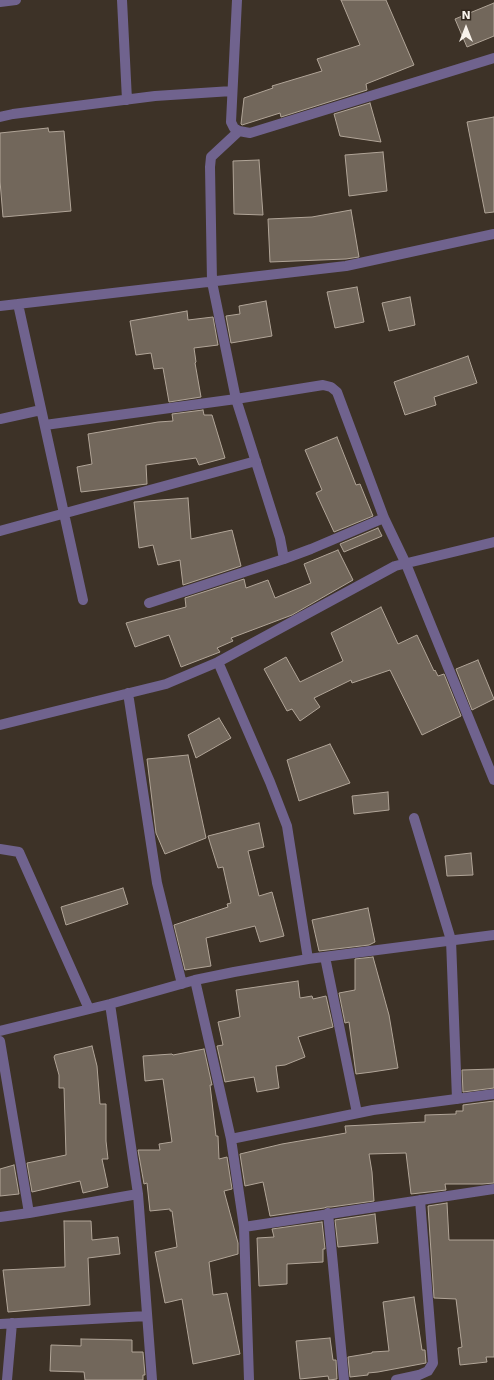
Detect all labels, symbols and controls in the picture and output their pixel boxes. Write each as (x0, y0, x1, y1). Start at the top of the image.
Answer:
north arrow (446, 8, 486, 48)
text: N (461, 9, 471, 22)

